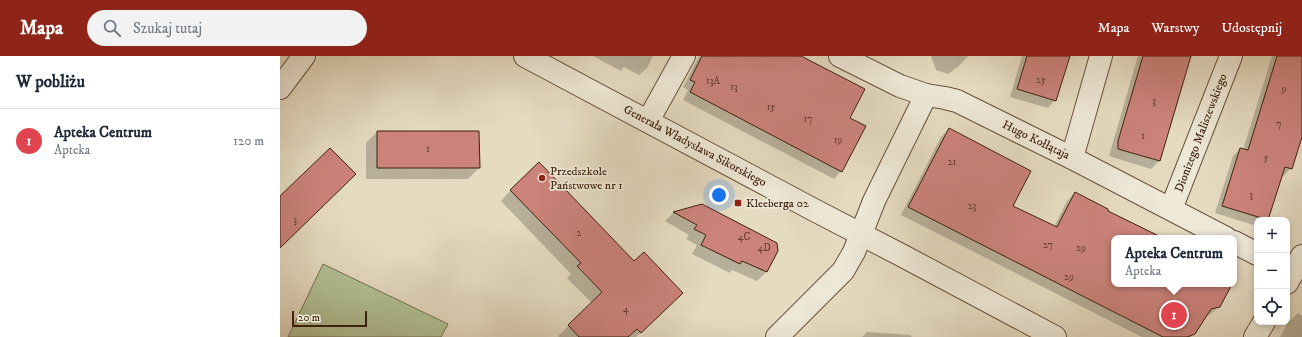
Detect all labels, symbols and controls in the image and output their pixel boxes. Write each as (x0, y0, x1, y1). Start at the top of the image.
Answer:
search box (87, 10, 367, 46)
text: Mapa (20, 17, 63, 40)
icon: search (101, 17, 123, 39)
text: Szukaj tutaj (133, 19, 202, 38)
text: Mapa (1098, 19, 1130, 37)
text: Warstwy (1152, 19, 1199, 37)
text: Udostępnij (1221, 19, 1282, 37)
text: W pobliżu (16, 71, 85, 93)
street label: Dionizego Maliszewskiego (1171, 71, 1231, 194)
house number: 25 (1036, 74, 1046, 86)
house number: 13A (706, 75, 721, 87)
house number: 13 (730, 81, 738, 93)
house number: 9 (1281, 83, 1287, 95)
house number: 3 (1152, 95, 1156, 107)
house number: 15 (767, 101, 775, 113)
street label: Generała Władysława Sikorskiego (621, 102, 769, 190)
house number: 17 (804, 113, 812, 125)
street label: Hugo Kołłątaja (1000, 117, 1073, 163)
house number: 7 (1276, 118, 1282, 130)
text: Apteka Centrum (54, 123, 152, 142)
house number: 1 (1141, 130, 1145, 142)
text: 1 (27, 133, 31, 149)
text: 120 m (233, 133, 264, 149)
house number: 19 (834, 134, 842, 146)
text: Apteka (54, 142, 90, 158)
house number: 1 (426, 143, 430, 155)
house number: 5 (1264, 152, 1269, 164)
house number: 21 (948, 156, 957, 168)
place label: Przedszkole Państwowe nr 1 (550, 164, 623, 193)
marker: Przedszkole Państwowe nr 1 (537, 173, 547, 183)
your location (709, 185, 729, 205)
house number: 3 (1249, 189, 1253, 201)
place label: Kleeberga 02 (746, 196, 809, 211)
marker: Kleeberga 02 (733, 198, 743, 208)
house number: 23 (968, 200, 977, 212)
house number: 3 (293, 214, 297, 226)
map controls (1254, 217, 1290, 325)
button: + (1254, 217, 1290, 253)
house number: 2 (577, 227, 582, 239)
house number: 4C (738, 231, 751, 243)
popup (1111, 235, 1237, 287)
house number: 27 (1043, 239, 1053, 251)
house number: 4D (757, 242, 771, 254)
house number: 29 (1076, 242, 1086, 254)
text: Apteka Centrum (1125, 244, 1223, 263)
button: − (1254, 253, 1290, 289)
text: Apteka (1125, 263, 1161, 279)
house number: 29 (1064, 271, 1074, 283)
button: locate (1254, 289, 1290, 325)
pin: 1 (1161, 300, 1187, 330)
house number: 4 (623, 303, 629, 315)
scale bar (292, 309, 367, 328)
text: 20 m (298, 311, 320, 325)

